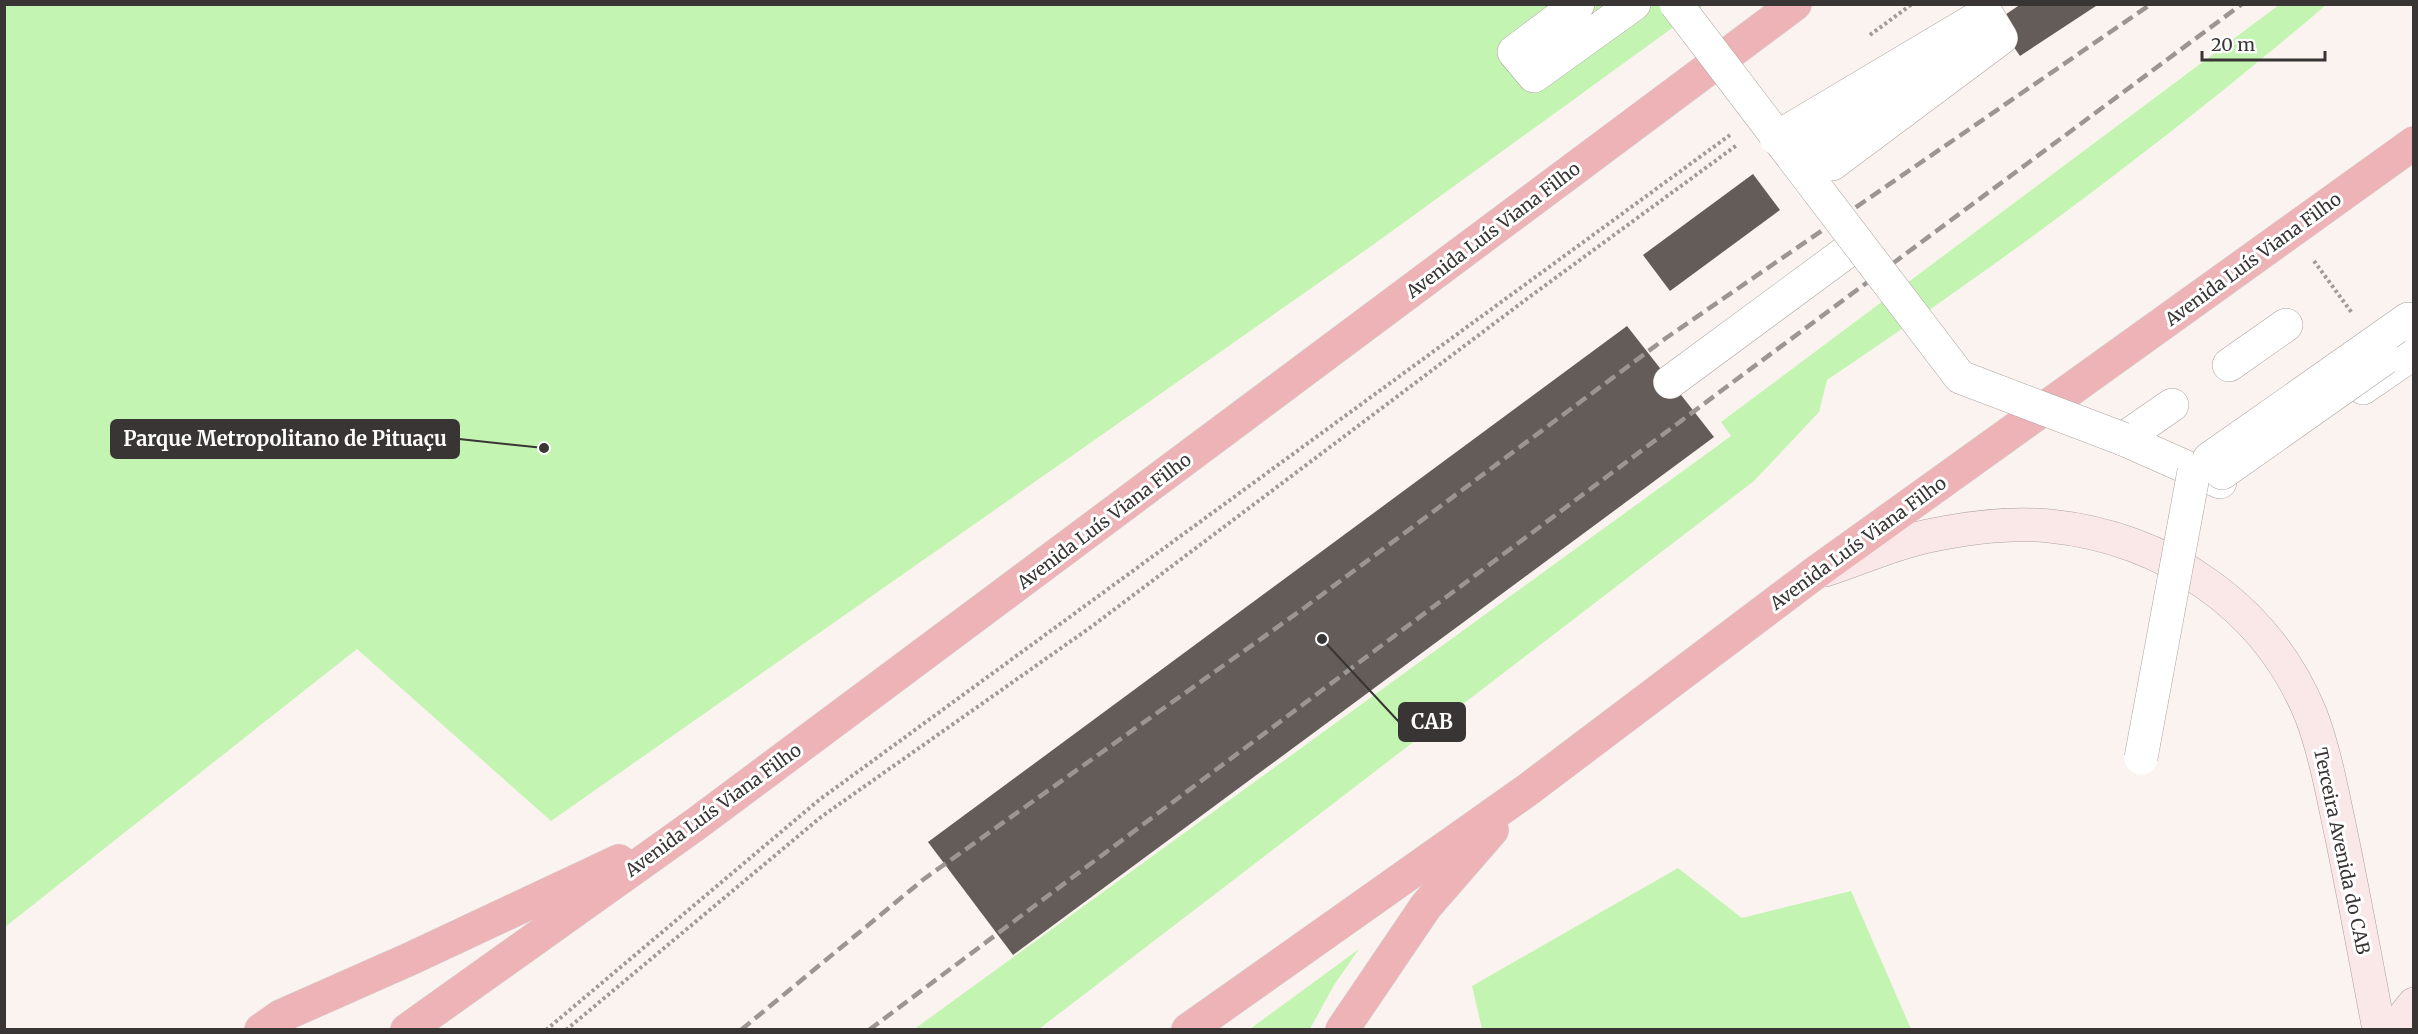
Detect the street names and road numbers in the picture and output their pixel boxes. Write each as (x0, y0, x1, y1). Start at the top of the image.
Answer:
street label: Avenida Luís Viana Filho (1400, 157, 1585, 304)
street label: Avenida Luís Viana Filho (2160, 187, 2346, 331)
street label: Avenida Luís Viana Filho (1011, 448, 1196, 595)
street label: Avenida Luís Viana Filho (1765, 471, 1951, 615)
street label: Avenida Luís Viana Filho (620, 738, 806, 882)
street label: Terceira Avenida do CAB (2309, 746, 2375, 956)

